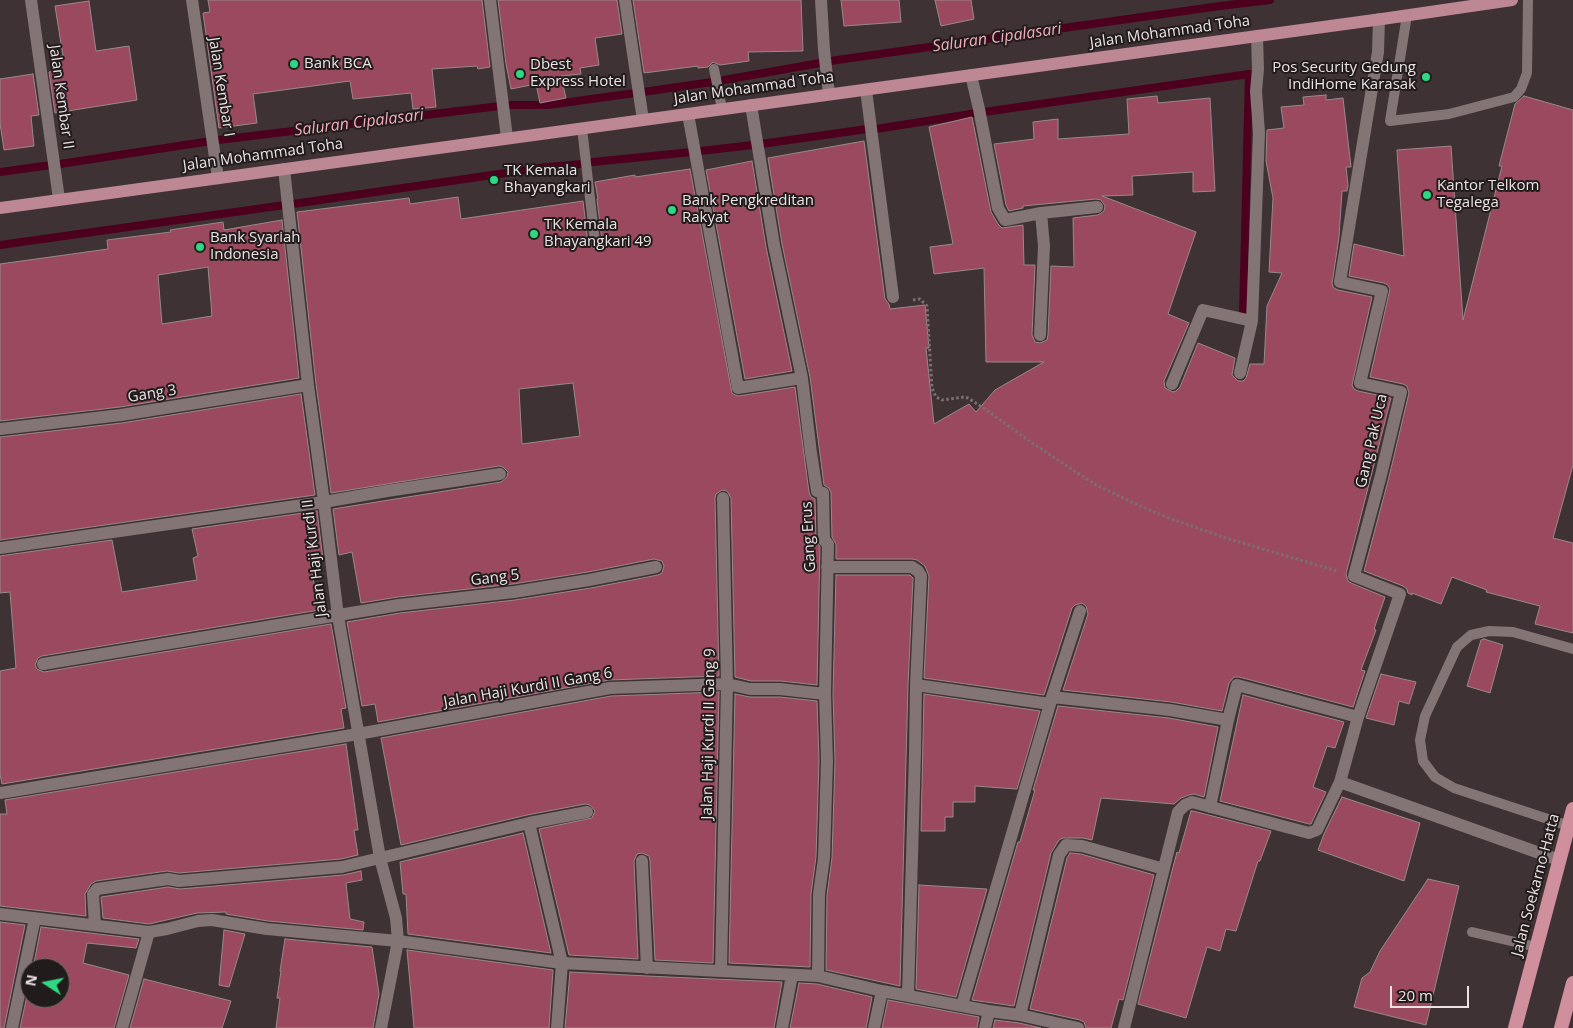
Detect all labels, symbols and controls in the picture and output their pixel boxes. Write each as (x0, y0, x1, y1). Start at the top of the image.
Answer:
street label: Jalan Mohammad Toha (1089, 12, 1251, 52)
water label: Saluran Cipalasari (931, 19, 1063, 57)
street label: Jalan Kembar I (204, 36, 238, 138)
street label: Jalan Kembar II (45, 44, 77, 150)
place label: Bank BCA (304, 55, 372, 73)
place label: Dbest Express Hotel (530, 56, 626, 91)
marker: Bank BCA (288, 58, 300, 70)
place label: Pos Security Gedung IndiHome Karasak (1272, 59, 1416, 94)
marker: Dbest Express Hotel (514, 68, 526, 80)
street label: Jalan Mohammad Toha (673, 68, 835, 108)
marker: Pos Security Gedung IndiHome Karasak (1420, 71, 1432, 83)
water label: Saluran Cipalasari (293, 106, 425, 140)
street label: Jalan Mohammad Toha (182, 135, 344, 175)
place label: TK Kemala Bhayangkari (504, 162, 591, 197)
marker: TK Kemala Bhayangkari (488, 174, 500, 186)
place label: Kantor Telkom Tegalega (1437, 177, 1539, 212)
marker: Kantor Telkom Tegalega (1421, 189, 1433, 201)
place label: Bank Pengkreditan Rakyat (682, 192, 814, 227)
marker: Bank Pengkreditan Rakyat (666, 204, 678, 216)
place label: TK Kemala Bhayangkari 49 (544, 216, 652, 251)
marker: TK Kemala Bhayangkari 49 (528, 228, 540, 240)
place label: Bank Syariah Indonesia (210, 229, 301, 264)
marker: Bank Syariah Indonesia (194, 241, 206, 253)
street label: Gang 3 (126, 381, 178, 407)
street label: Gang Pak Uca (1352, 392, 1392, 490)
street label: Jalan Haji Kurdi II (299, 498, 331, 618)
street label: Gang Erus (798, 501, 820, 573)
street label: Gang 5 (470, 566, 520, 590)
street label: Jalan Haji Kurdi II Gang 9 (699, 648, 719, 820)
street label: Jalan Haji Kurdi II Gang 6 (442, 664, 614, 712)
street label: Jalan Soekarno-Hatta (1508, 812, 1564, 958)
north arrow (20, 958, 70, 1008)
text: N (20, 973, 41, 988)
scale bar (1393, 976, 1472, 1008)
text: 20 m (1398, 985, 1433, 1005)

